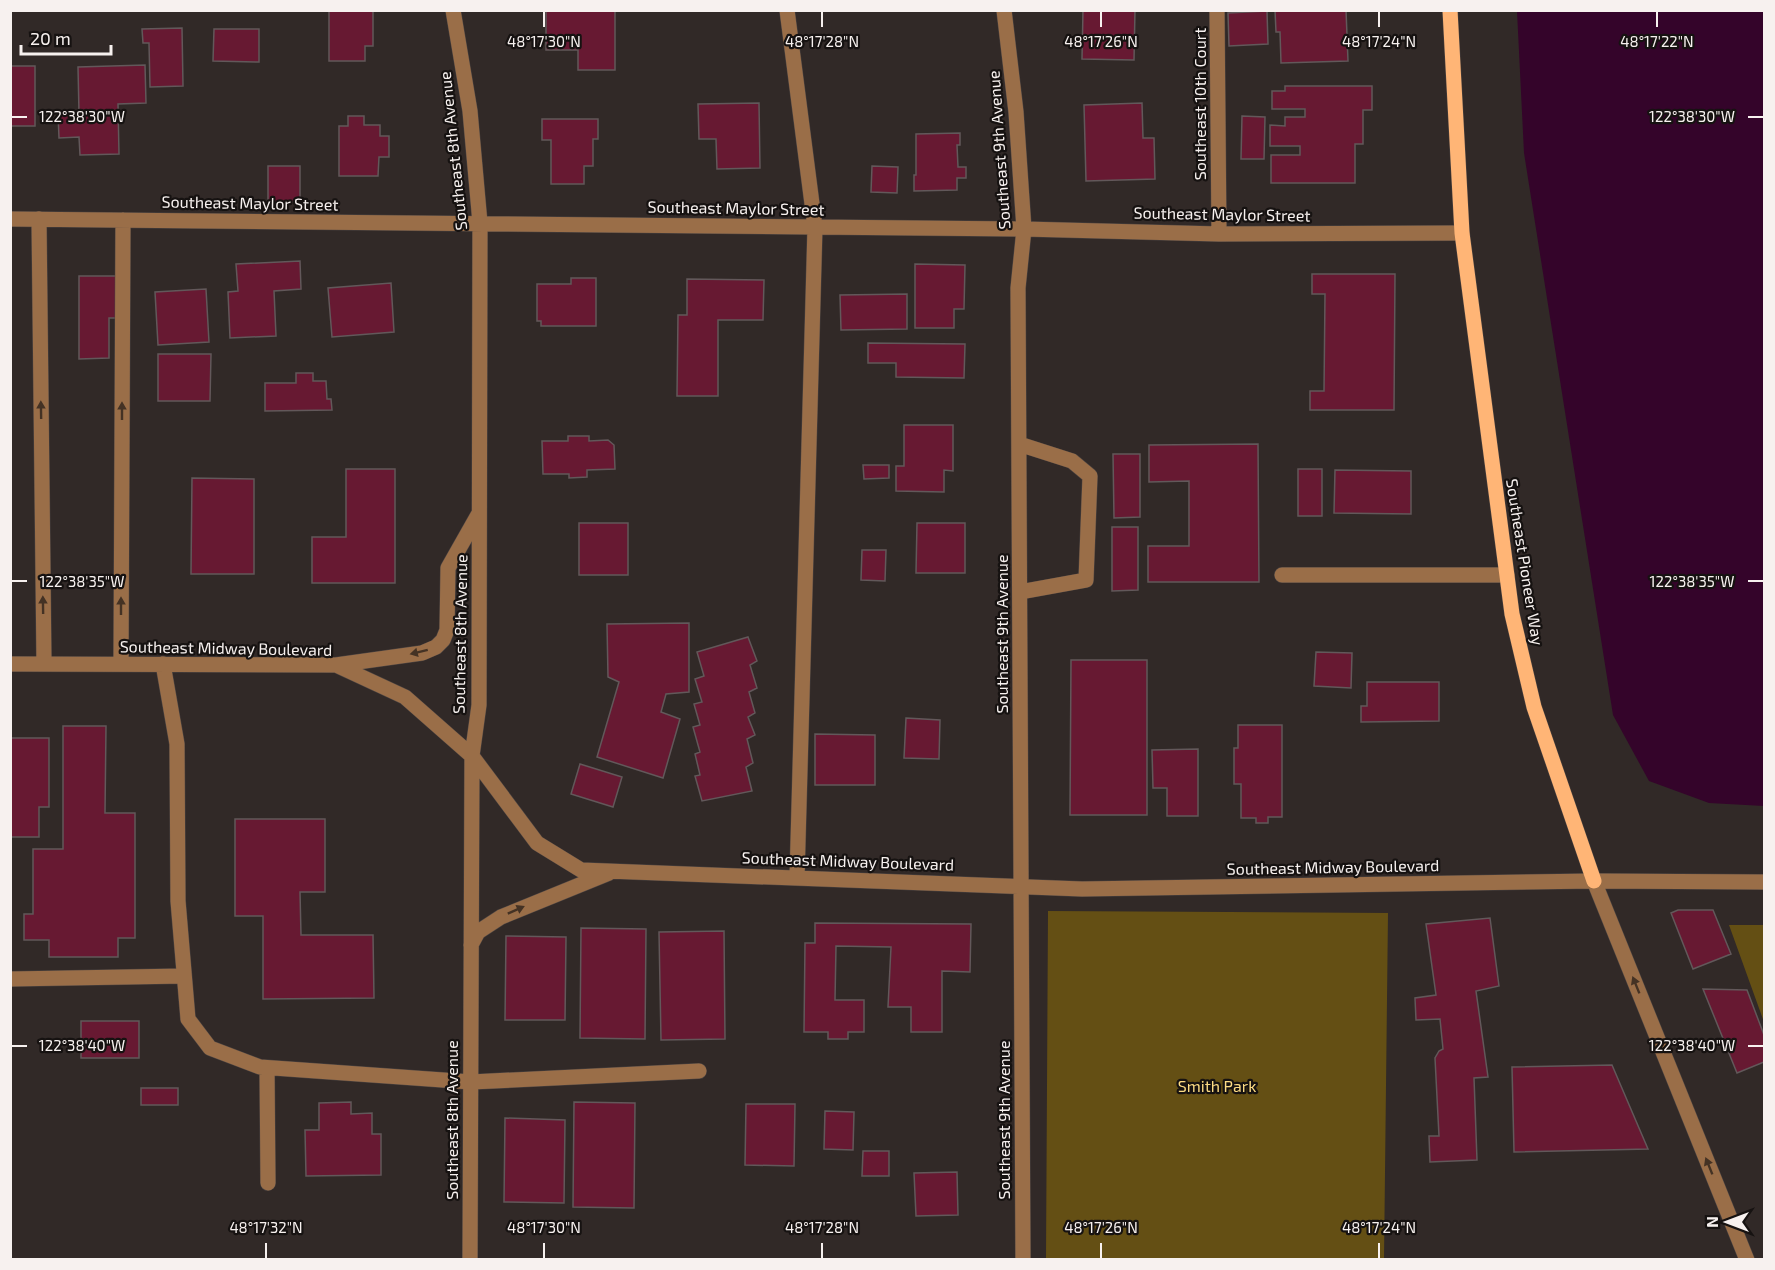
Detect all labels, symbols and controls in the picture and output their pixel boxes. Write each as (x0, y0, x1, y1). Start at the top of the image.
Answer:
scale bar (21, 18, 111, 56)
text: 20 m (30, 27, 71, 49)
street label: Southeast 10th Court (1190, 28, 1209, 180)
text: 48°17'30"N (507, 32, 581, 50)
text: 48°17'28"N (785, 32, 859, 50)
text: 48°17'26"N (1064, 32, 1138, 50)
text: 48°17'24"N (1342, 32, 1416, 50)
text: 48°17'22"N (1620, 32, 1694, 50)
street label: Southeast 9th Avenue (983, 70, 1014, 230)
street label: Southeast 8th Avenue (435, 71, 470, 231)
text: 122°38'30"W (39, 107, 125, 125)
text: 122°38'30"W (1649, 107, 1735, 125)
street label: Southeast Maylor Street (161, 191, 339, 214)
street label: Southeast Maylor Street (647, 196, 825, 219)
street label: Southeast Maylor Street (1133, 202, 1311, 225)
one-way arrow (36, 401, 46, 420)
one-way arrow (117, 401, 127, 420)
street label: Southeast Pioneer Way (1503, 477, 1548, 647)
street label: Southeast 8th Avenue (449, 554, 470, 714)
street label: Southeast 9th Avenue (992, 554, 1011, 714)
text: 122°38'35"W (40, 572, 124, 590)
text: 122°38'35"W (1650, 572, 1734, 590)
one-way arrow (38, 596, 48, 615)
one-way arrow (116, 596, 126, 615)
street label: Southeast Midway Boulevard (120, 636, 332, 659)
one-way arrow (410, 648, 428, 658)
street label: Southeast Midway Boulevard (741, 847, 955, 874)
street label: Southeast Midway Boulevard (1227, 855, 1439, 878)
one-way arrow (507, 906, 524, 915)
one-way arrow (1631, 976, 1641, 994)
text: 122°38'40"W (39, 1036, 125, 1054)
text: 122°38'40"W (1649, 1036, 1735, 1054)
street label: Southeast 8th Avenue (442, 1040, 461, 1200)
street label: Southeast 9th Avenue (994, 1040, 1013, 1200)
park label: Smith Park (1178, 1076, 1256, 1095)
one-way arrow (1704, 1157, 1714, 1175)
north arrow (1697, 1192, 1757, 1252)
text: N (1702, 1216, 1721, 1228)
text: 48°17'32"N (229, 1218, 303, 1236)
text: 48°17'30"N (507, 1218, 581, 1236)
text: 48°17'28"N (785, 1218, 859, 1236)
text: 48°17'26"N (1064, 1218, 1138, 1236)
text: 48°17'24"N (1342, 1218, 1416, 1236)

